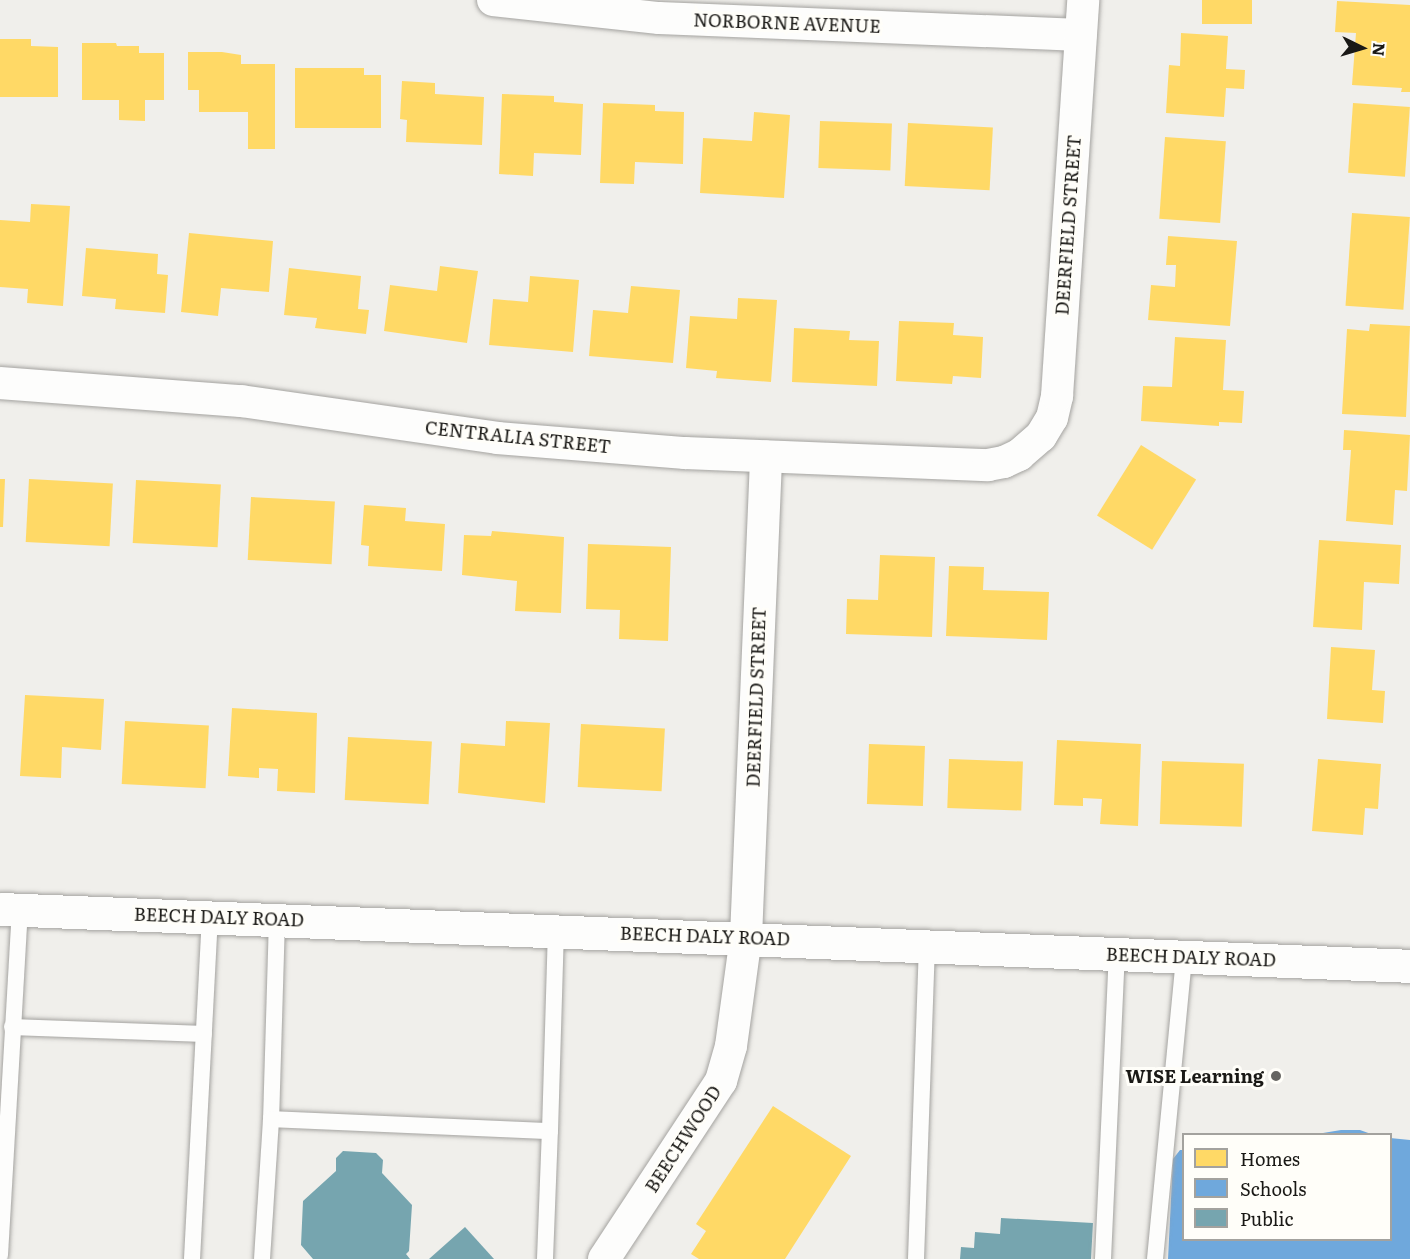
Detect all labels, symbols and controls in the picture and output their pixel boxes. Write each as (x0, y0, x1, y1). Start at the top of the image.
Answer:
street label: NORBORNE AVENUE (693, 9, 881, 37)
north arrow (1332, 18, 1392, 78)
text: N (1367, 42, 1392, 57)
street label: DEERFIELD STREET (1051, 134, 1085, 316)
street label: CENTRALIA STREET (424, 417, 612, 457)
street label: DEERFIELD STREET (742, 606, 770, 788)
street label: BEECH DALY ROAD (133, 903, 305, 931)
street label: BEECH DALY ROAD (619, 922, 791, 950)
street label: BEECH DALY ROAD (1105, 943, 1277, 971)
place label: WISE Learning (1126, 1065, 1264, 1087)
marker: WISE Learning (1269, 1069, 1283, 1083)
street label: BEECHWOOD (640, 1082, 726, 1196)
legend (1182, 1133, 1392, 1241)
text: Homes (1240, 1145, 1300, 1172)
text: Schools (1240, 1175, 1306, 1202)
text: Public (1240, 1205, 1294, 1232)

